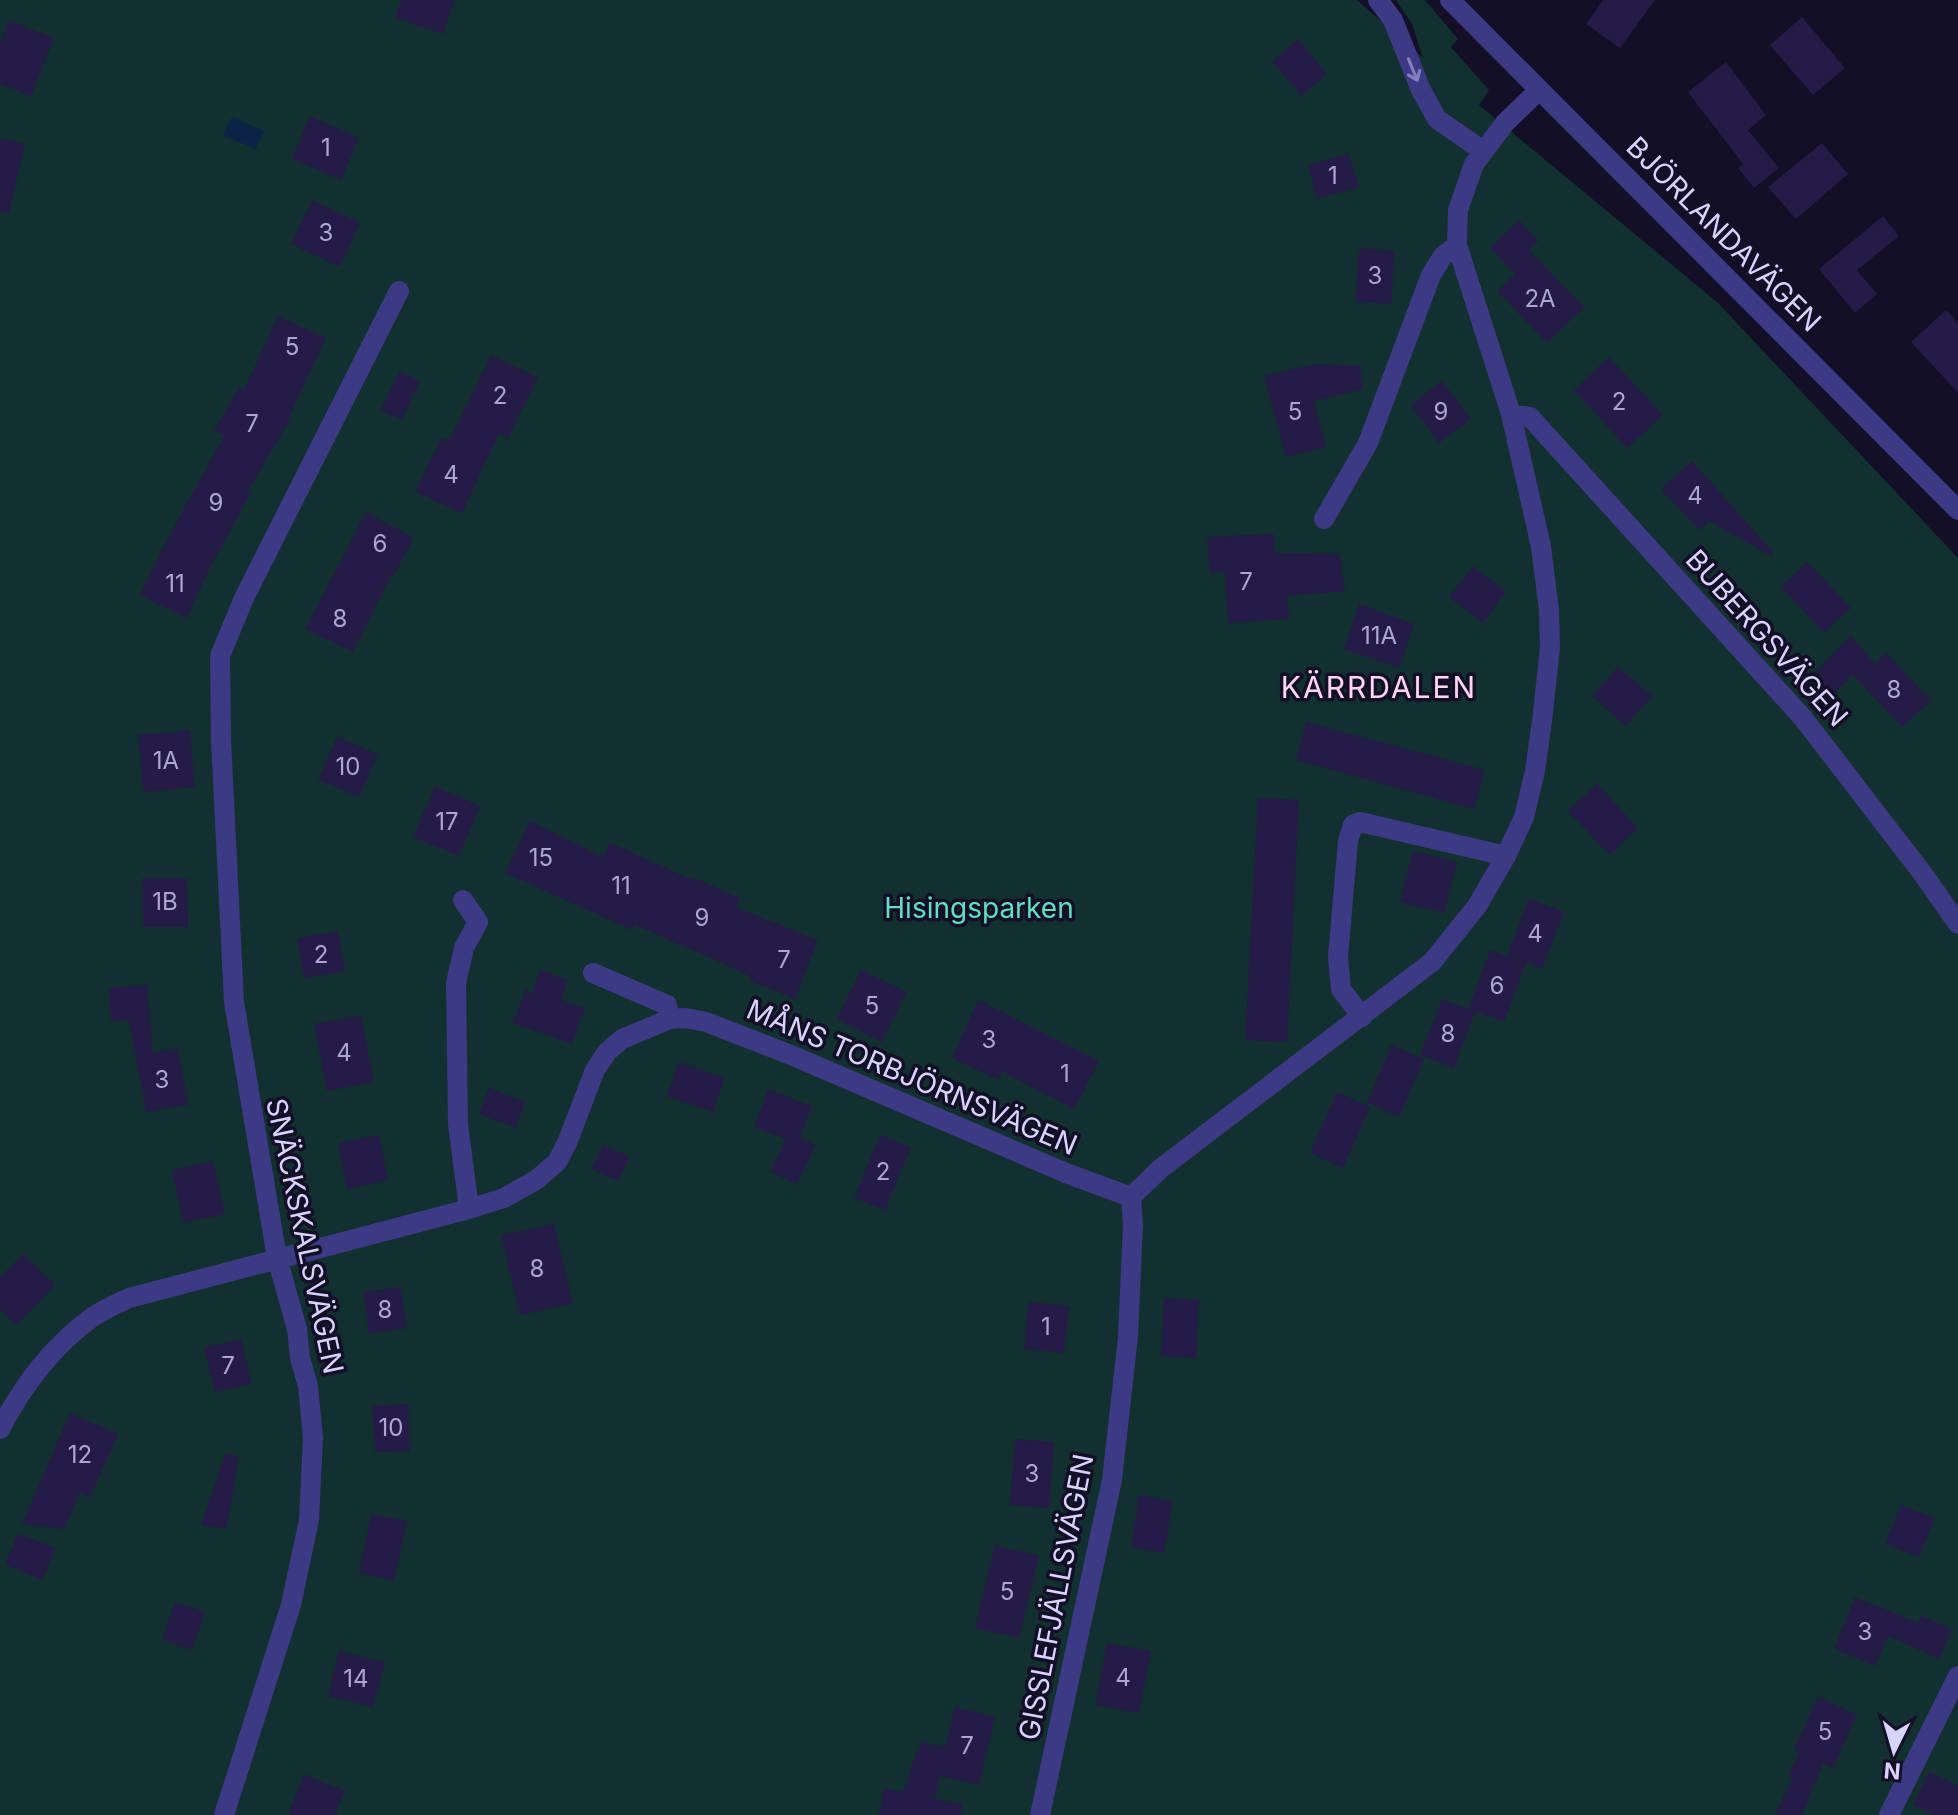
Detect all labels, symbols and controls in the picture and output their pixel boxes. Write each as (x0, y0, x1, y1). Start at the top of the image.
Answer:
one-way arrow (1406, 57, 1421, 82)
street label: BJÖRLANDAVÄGEN (1620, 130, 1828, 338)
house number: 1 (321, 133, 331, 162)
house number: 1 (1328, 161, 1338, 190)
house number: 3 (319, 218, 333, 247)
house number: 3 (1368, 261, 1382, 290)
house number: 2A (1524, 284, 1556, 313)
house number: 5 (285, 332, 299, 361)
house number: 2 (493, 381, 507, 410)
house number: 2 (1612, 387, 1626, 416)
house number: 5 (1288, 397, 1302, 426)
house number: 9 (1434, 397, 1448, 426)
house number: 7 (245, 409, 259, 438)
house number: 4 (443, 460, 459, 489)
house number: 4 (1687, 481, 1703, 510)
house number: 9 (209, 488, 223, 517)
house number: 6 (373, 529, 387, 558)
street label: BUBERGSVÄGEN (1679, 543, 1855, 733)
house number: 7 (1239, 567, 1253, 596)
house number: 11 (165, 569, 185, 598)
house number: 8 (333, 604, 347, 633)
house number: 11A (1361, 621, 1397, 650)
district label: KÄRRDALEN (1281, 669, 1477, 705)
house number: 8 (1887, 675, 1901, 704)
house number: 1A (153, 746, 179, 775)
house number: 10 (336, 752, 360, 781)
house number: 17 (435, 807, 459, 836)
house number: 15 (529, 843, 553, 872)
house number: 11 (611, 871, 631, 900)
house number: 1B (152, 887, 178, 916)
park label: Hisingsparken (884, 891, 1074, 925)
house number: 9 (695, 903, 709, 932)
house number: 4 (1527, 919, 1543, 948)
house number: 2 (314, 940, 328, 969)
house number: 7 (777, 945, 791, 974)
house number: 6 (1490, 971, 1504, 1000)
street label: MÅNS TORBJÖRNSVÄGEN (742, 990, 1083, 1162)
house number: 5 (865, 991, 879, 1020)
house number: 8 (1441, 1019, 1455, 1048)
house number: 3 (982, 1025, 996, 1054)
house number: 4 (336, 1038, 352, 1067)
house number: 1 (1060, 1059, 1070, 1088)
house number: 3 (155, 1065, 169, 1094)
street label: SNÄCKSKALSVÄGEN (259, 1095, 351, 1377)
house number: 2 (876, 1157, 890, 1186)
house number: 8 (530, 1254, 544, 1283)
house number: 8 (378, 1295, 392, 1324)
house number: 1 (1041, 1312, 1051, 1341)
house number: 7 (221, 1351, 235, 1380)
house number: 10 (379, 1413, 403, 1442)
house number: 12 (68, 1440, 92, 1469)
street label: GISSLEFJÄLLSVÄGEN (1012, 1451, 1100, 1743)
house number: 3 (1025, 1459, 1039, 1488)
house number: 5 (1000, 1577, 1014, 1606)
house number: 3 (1858, 1617, 1872, 1646)
house number: 4 (1115, 1663, 1131, 1692)
house number: 14 (343, 1664, 369, 1693)
north arrow (1854, 1711, 1934, 1791)
house number: 5 (1818, 1717, 1832, 1746)
house number: 7 (960, 1731, 974, 1760)
text: N (1883, 1757, 1902, 1785)

